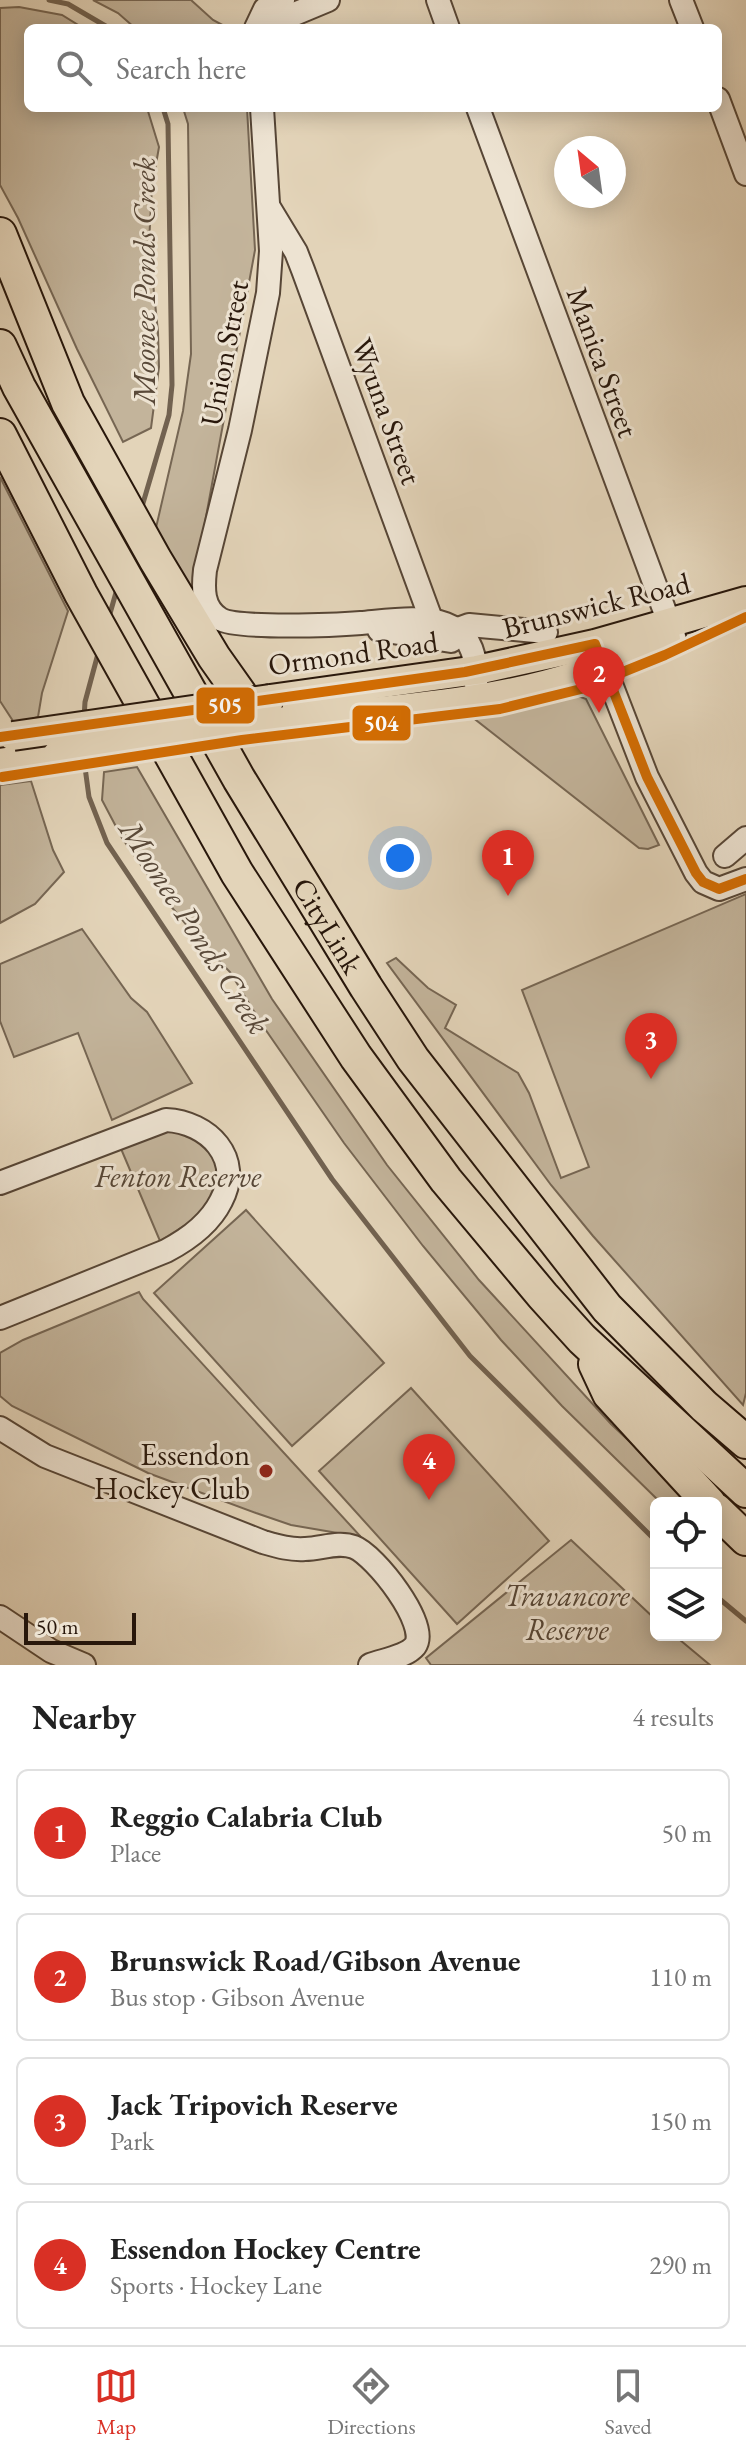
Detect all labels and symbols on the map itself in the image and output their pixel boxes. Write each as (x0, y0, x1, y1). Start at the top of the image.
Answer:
north arrow (554, 136, 626, 208)
water label: Moonee Ponds Creek (123, 157, 165, 407)
street label: Union Street (191, 276, 257, 429)
street label: Manica Street (558, 281, 648, 443)
street label: Wyuna Street (342, 332, 432, 490)
street label: Brunswick Road (498, 563, 695, 647)
street label: Ormond Road (266, 622, 441, 684)
pin: 2 (573, 647, 625, 713)
line badge: 505 (195, 686, 256, 725)
text: 505 (208, 691, 242, 720)
line badge: 504 (351, 704, 412, 742)
text: 504 (364, 709, 399, 738)
water label: Moonee Ponds Creek (109, 810, 280, 1043)
pin: 1 (482, 830, 534, 896)
your location (380, 838, 420, 878)
street label: CityLink (284, 870, 373, 981)
pin: 3 (625, 1013, 677, 1079)
park label: Fenton Reserve (94, 1157, 262, 1196)
pin: 4 (403, 1434, 455, 1500)
place label: Essendon Hockey Club (94, 1435, 250, 1508)
marker: Essendon Hockey Club (257, 1462, 275, 1480)
park label: Travancore Reserve (504, 1576, 631, 1649)
scale bar (24, 1609, 136, 1645)

